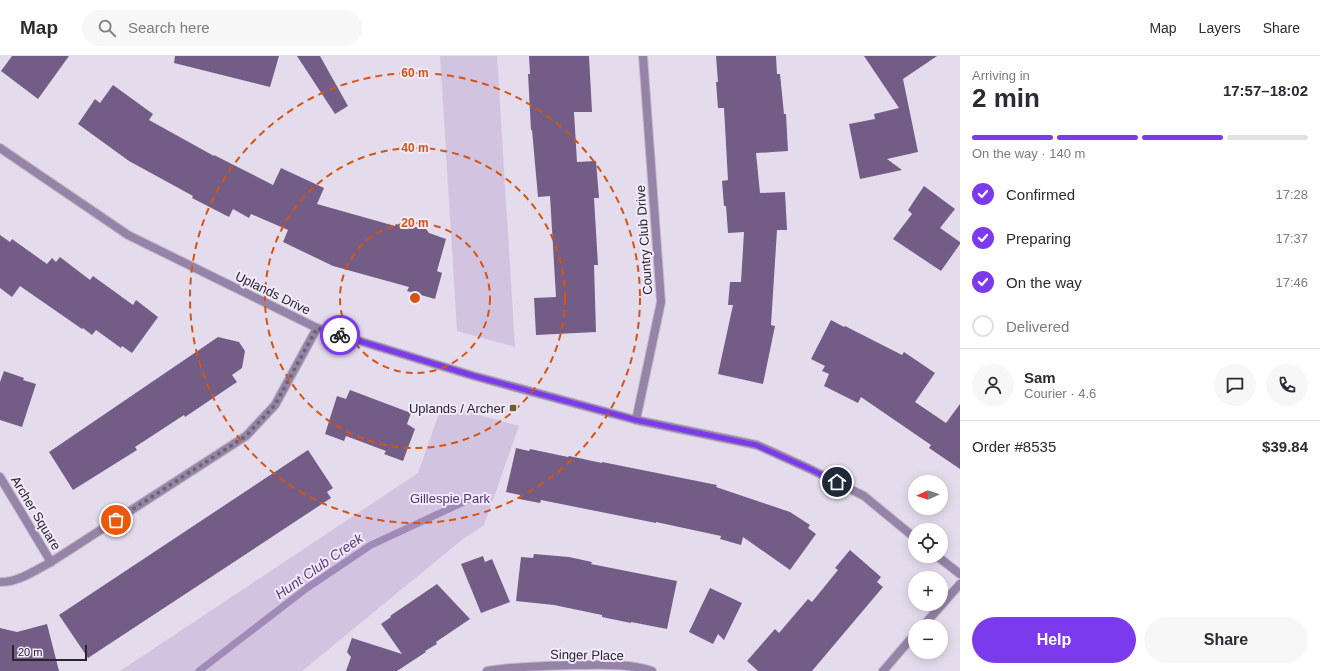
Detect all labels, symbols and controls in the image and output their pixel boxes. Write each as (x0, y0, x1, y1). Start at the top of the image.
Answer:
search box (82, 10, 362, 46)
text: Map (20, 17, 58, 38)
icon: search (96, 17, 118, 39)
text: Search here (128, 19, 210, 36)
text: Map (1149, 20, 1177, 36)
text: Layers (1199, 20, 1241, 36)
text: Share (1263, 20, 1300, 36)
text: 60 m (401, 66, 429, 80)
text: Arriving in (972, 68, 1030, 83)
text: 17:57–18:02 (1223, 82, 1308, 99)
text: 2 min (972, 83, 1040, 113)
text: 40 m (401, 141, 429, 155)
text: On the way · 140 m (972, 146, 1085, 161)
icon: check (972, 183, 994, 205)
street label: Country Club Drive (633, 185, 655, 295)
text: Confirmed (1006, 186, 1075, 203)
text: 17:28 (1275, 187, 1308, 202)
text: 20 m (401, 216, 429, 230)
icon: check (972, 227, 994, 249)
text: Preparing (1006, 230, 1071, 247)
text: 17:37 (1275, 231, 1308, 246)
street label: Uplands Drive (233, 268, 313, 318)
icon: check (972, 271, 994, 293)
text: On the way (1006, 274, 1082, 291)
text: 17:46 (1275, 275, 1308, 290)
centre of rings (408, 291, 422, 305)
courier (320, 315, 360, 355)
text: Delivered (1006, 318, 1069, 335)
icon: bike (329, 324, 351, 346)
button: person (972, 364, 1014, 406)
button: chat (1214, 364, 1256, 406)
button: phone (1266, 364, 1308, 406)
text: Sam (1024, 369, 1056, 386)
text: Courier · 4.6 (1024, 386, 1096, 401)
place label: Uplands / Archer (409, 401, 506, 416)
marker: Uplands / Archer (508, 403, 518, 413)
text: Order #8535 (972, 438, 1056, 455)
text: $39.84 (1262, 438, 1308, 455)
pin (820, 465, 854, 499)
icon: home (826, 471, 848, 493)
street label: Archer Square (8, 473, 64, 553)
north arrow (908, 475, 948, 515)
map controls (908, 475, 948, 659)
park label: Gillespie Park (410, 491, 491, 506)
pin (99, 503, 133, 537)
icon: bag (105, 509, 127, 531)
button: locate (908, 523, 948, 563)
water label: Hunt Club Creek (272, 529, 367, 602)
button: + (908, 571, 948, 611)
button: Help (972, 617, 1136, 663)
button: Share (1144, 617, 1308, 663)
button: − (908, 619, 948, 659)
scale bar (12, 643, 87, 662)
text: 20 m (18, 646, 42, 658)
street label: Singer Place (550, 647, 624, 663)

